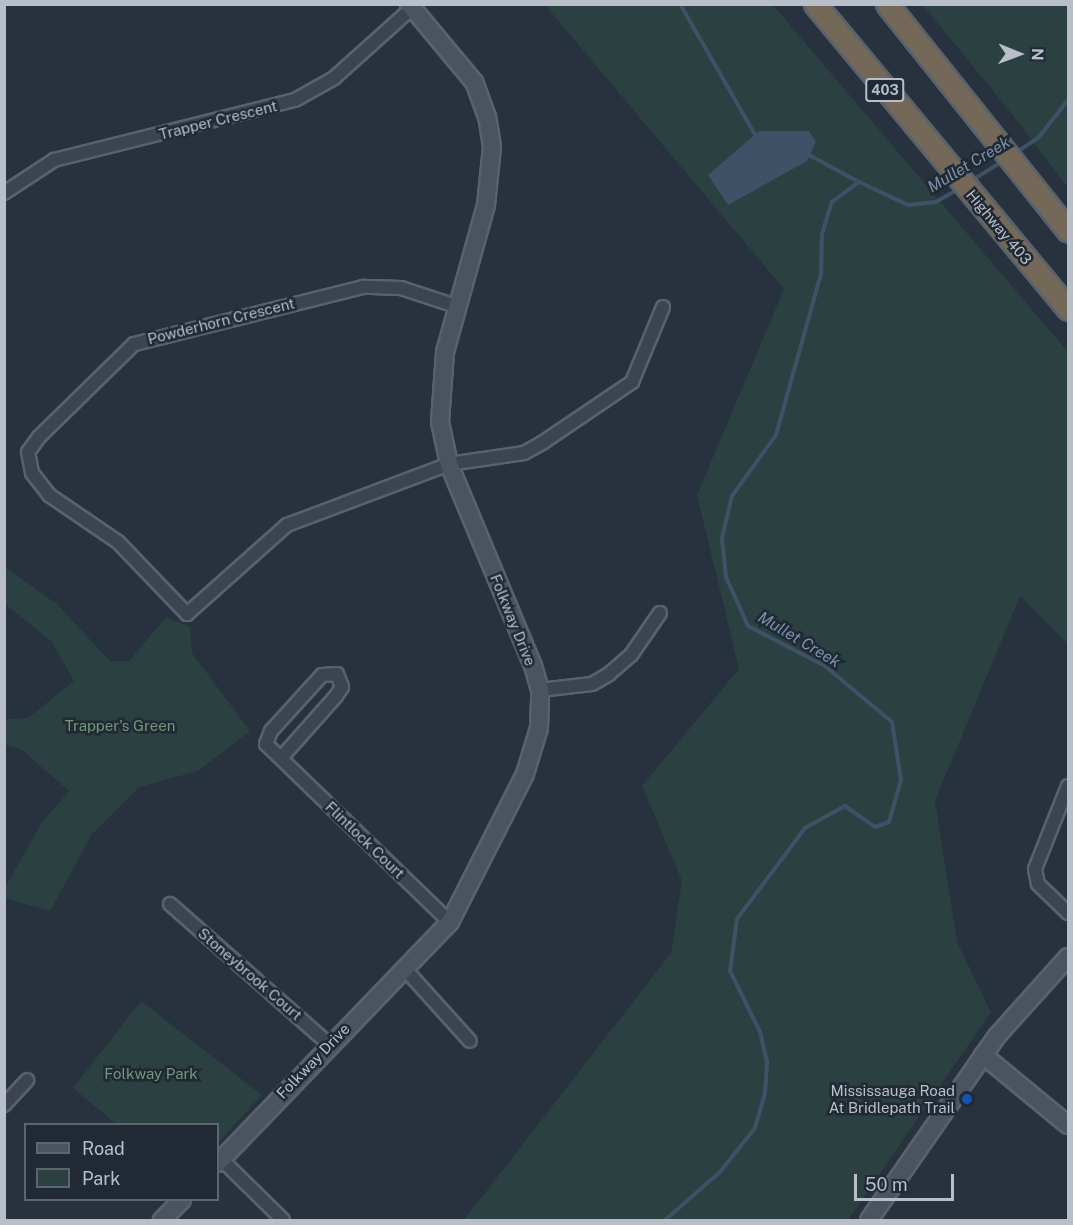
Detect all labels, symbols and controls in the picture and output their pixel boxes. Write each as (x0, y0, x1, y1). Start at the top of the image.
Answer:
north arrow (989, 24, 1049, 84)
text: N (1028, 48, 1047, 61)
road number: 403 (864, 79, 906, 101)
street label: Trapper Crescent (157, 97, 279, 143)
water label: Mullet Creek (924, 133, 1014, 197)
street label: Highway 403 (963, 186, 1035, 268)
street label: Powderhorn Crescent (146, 294, 296, 348)
street label: Folkway Drive (486, 571, 540, 669)
water label: Mullet Creek (754, 608, 844, 672)
park label: Trapper's Green (65, 717, 175, 735)
street label: Flintlock Court (322, 798, 408, 882)
street label: Stoneybrook Court (194, 924, 306, 1024)
street label: Folkway Drive (273, 1020, 353, 1102)
park label: Folkway Park (104, 1065, 198, 1083)
place label: Mississauga Road At Bridlepath Trail (829, 1081, 955, 1116)
marker: Mississauga Road At Bridlepath Trail (960, 1092, 974, 1106)
legend (24, 1123, 219, 1201)
text: Road (82, 1138, 125, 1159)
scale bar (857, 1162, 958, 1200)
text: Park (82, 1168, 120, 1189)
text: 50 m (865, 1174, 908, 1195)

